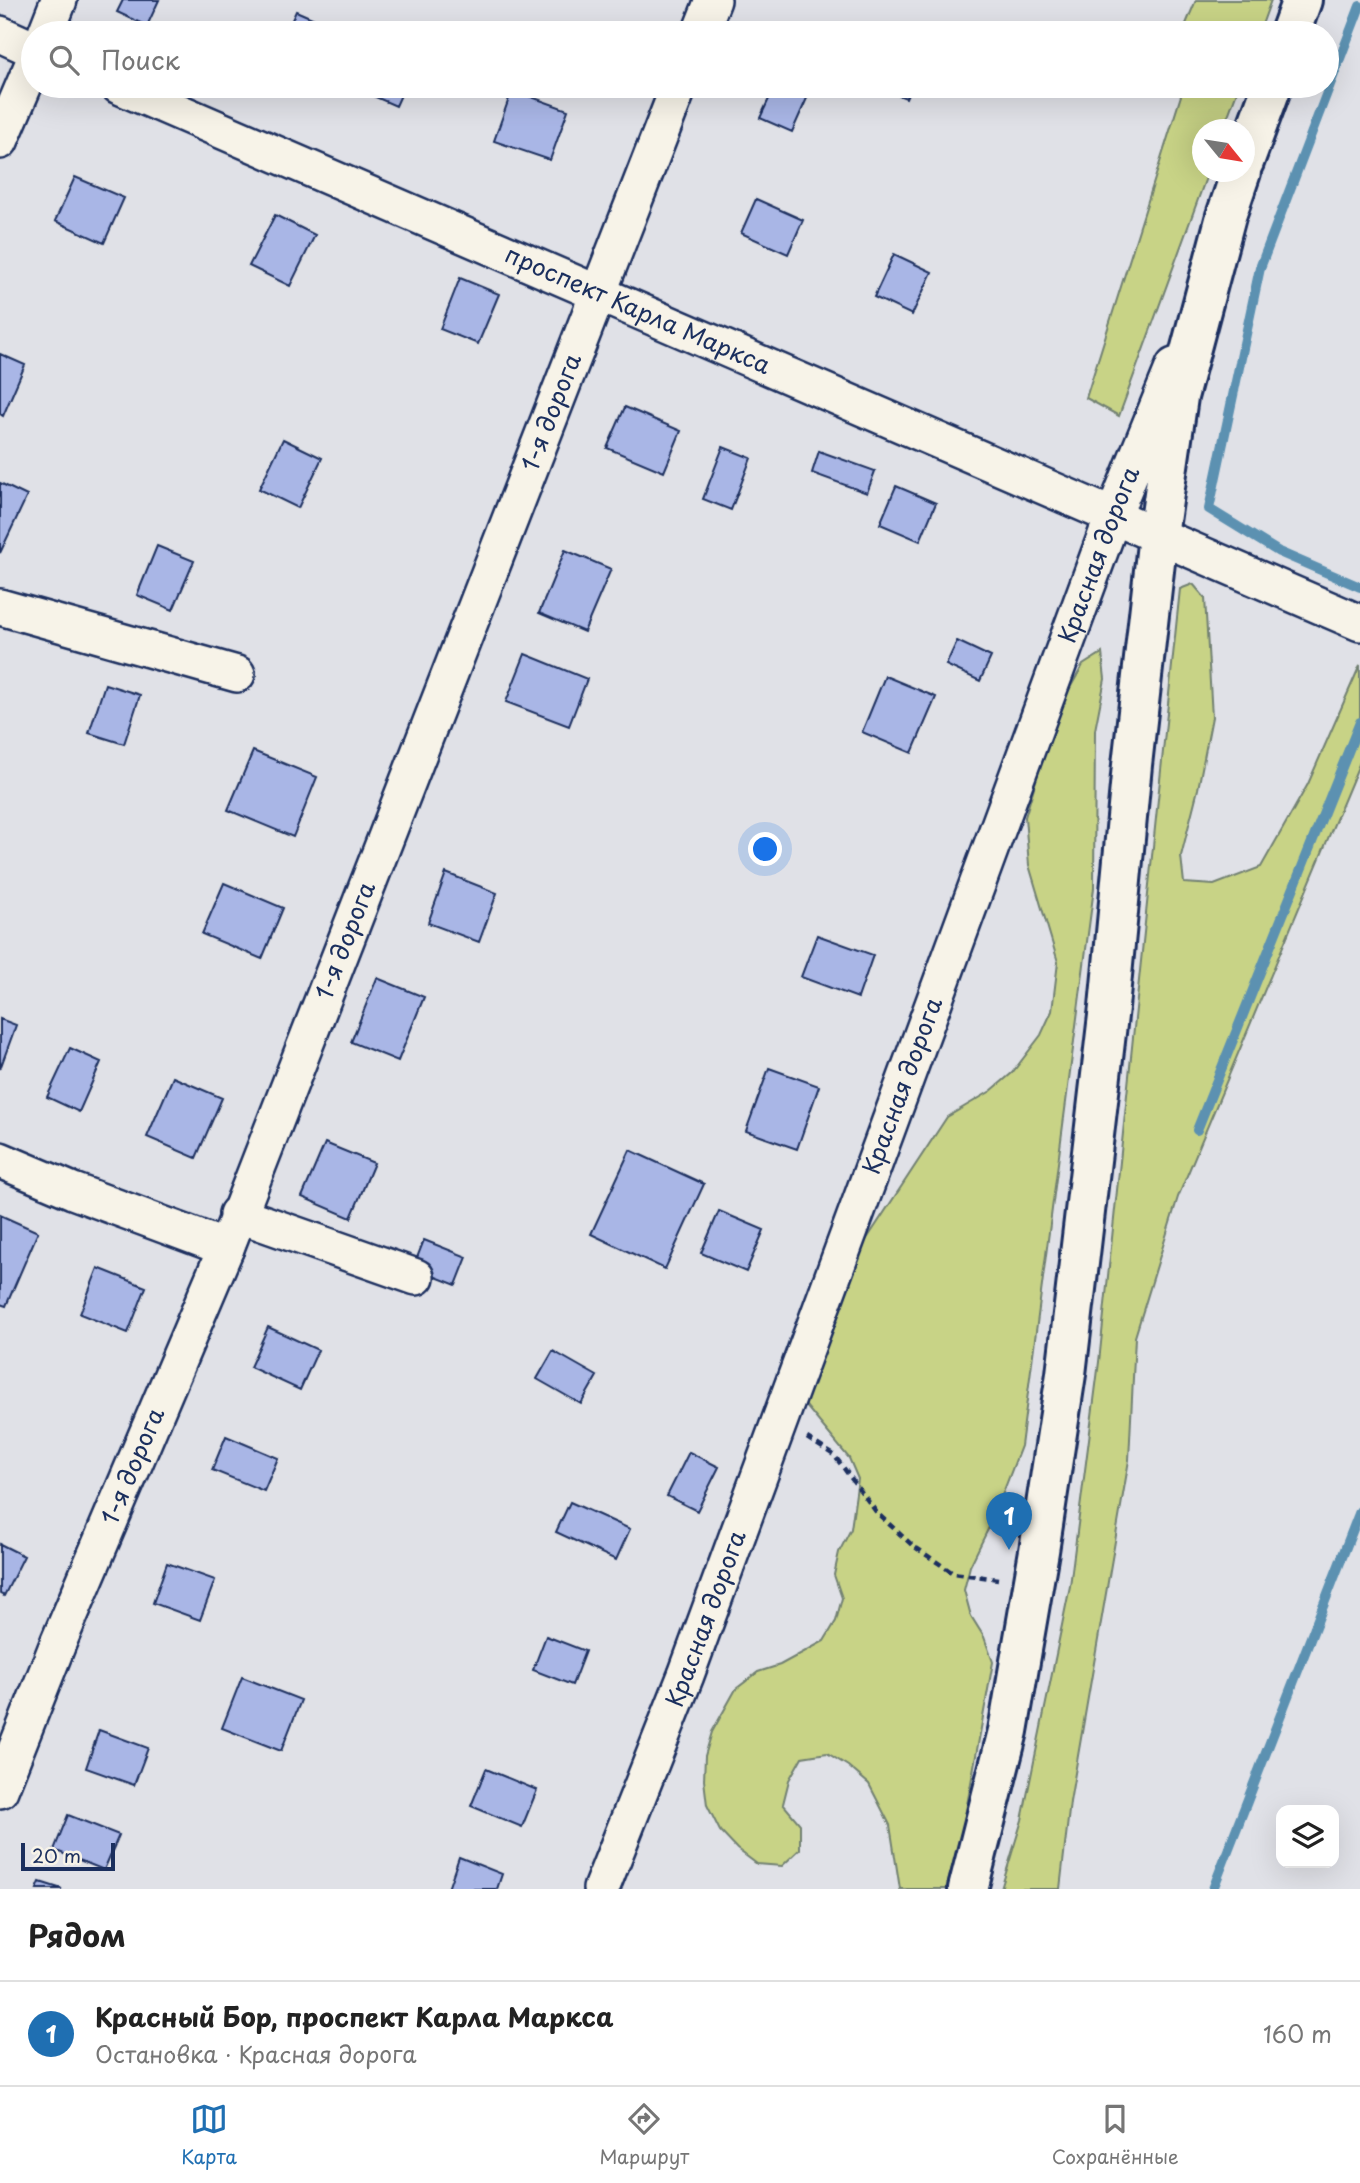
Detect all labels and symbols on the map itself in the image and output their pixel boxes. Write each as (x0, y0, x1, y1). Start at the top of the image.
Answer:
north arrow (1192, 119, 1255, 182)
street label: проспект Карла Маркса (500, 235, 777, 382)
street label: 1-я дорога (511, 347, 589, 476)
street label: Красная дорога (1048, 461, 1147, 648)
your location (748, 832, 782, 866)
street label: 1-я дорога (305, 876, 383, 1004)
street label: Красная дорога (852, 992, 950, 1179)
street label: 1-я дорога (91, 1401, 172, 1530)
pin: 1 (986, 1492, 1032, 1550)
street label: Красная дорога (655, 1525, 754, 1712)
scale bar (21, 1840, 116, 1872)

